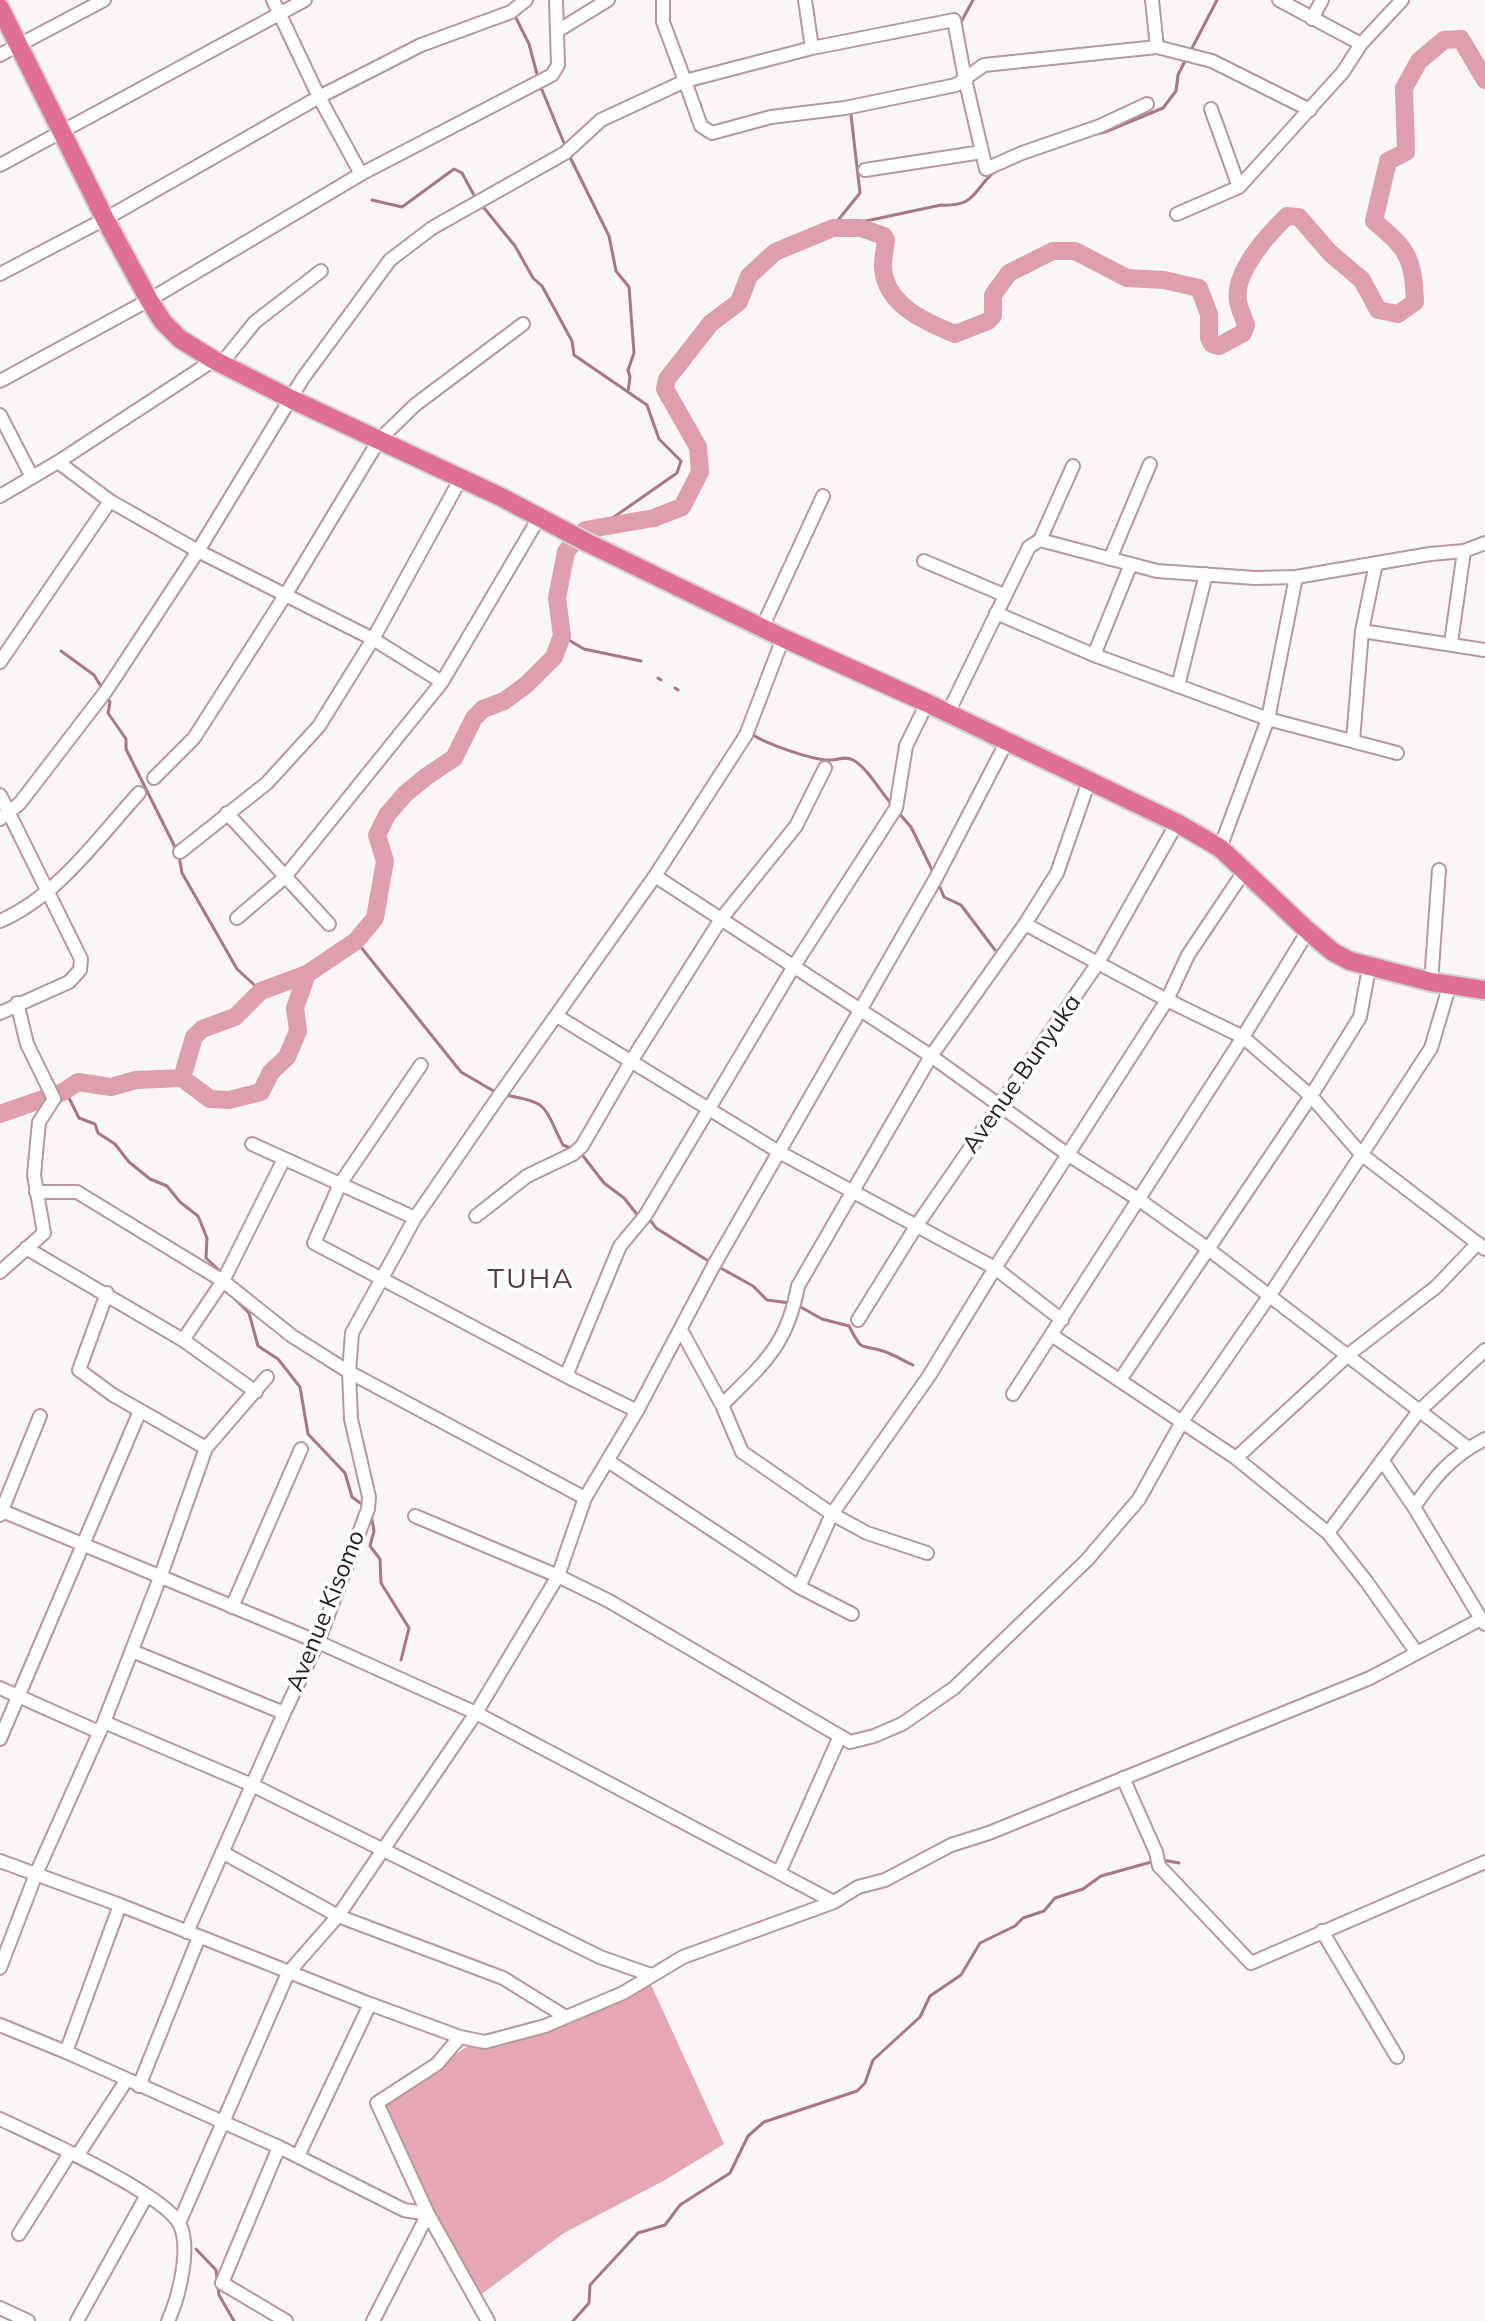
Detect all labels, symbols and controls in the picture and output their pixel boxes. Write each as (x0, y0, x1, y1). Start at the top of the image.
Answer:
street label: Avenue Bunyuka (957, 989, 1087, 1159)
district label: TUHA (487, 1263, 575, 1297)
street label: Avenue Kisomo (281, 1526, 371, 1696)

